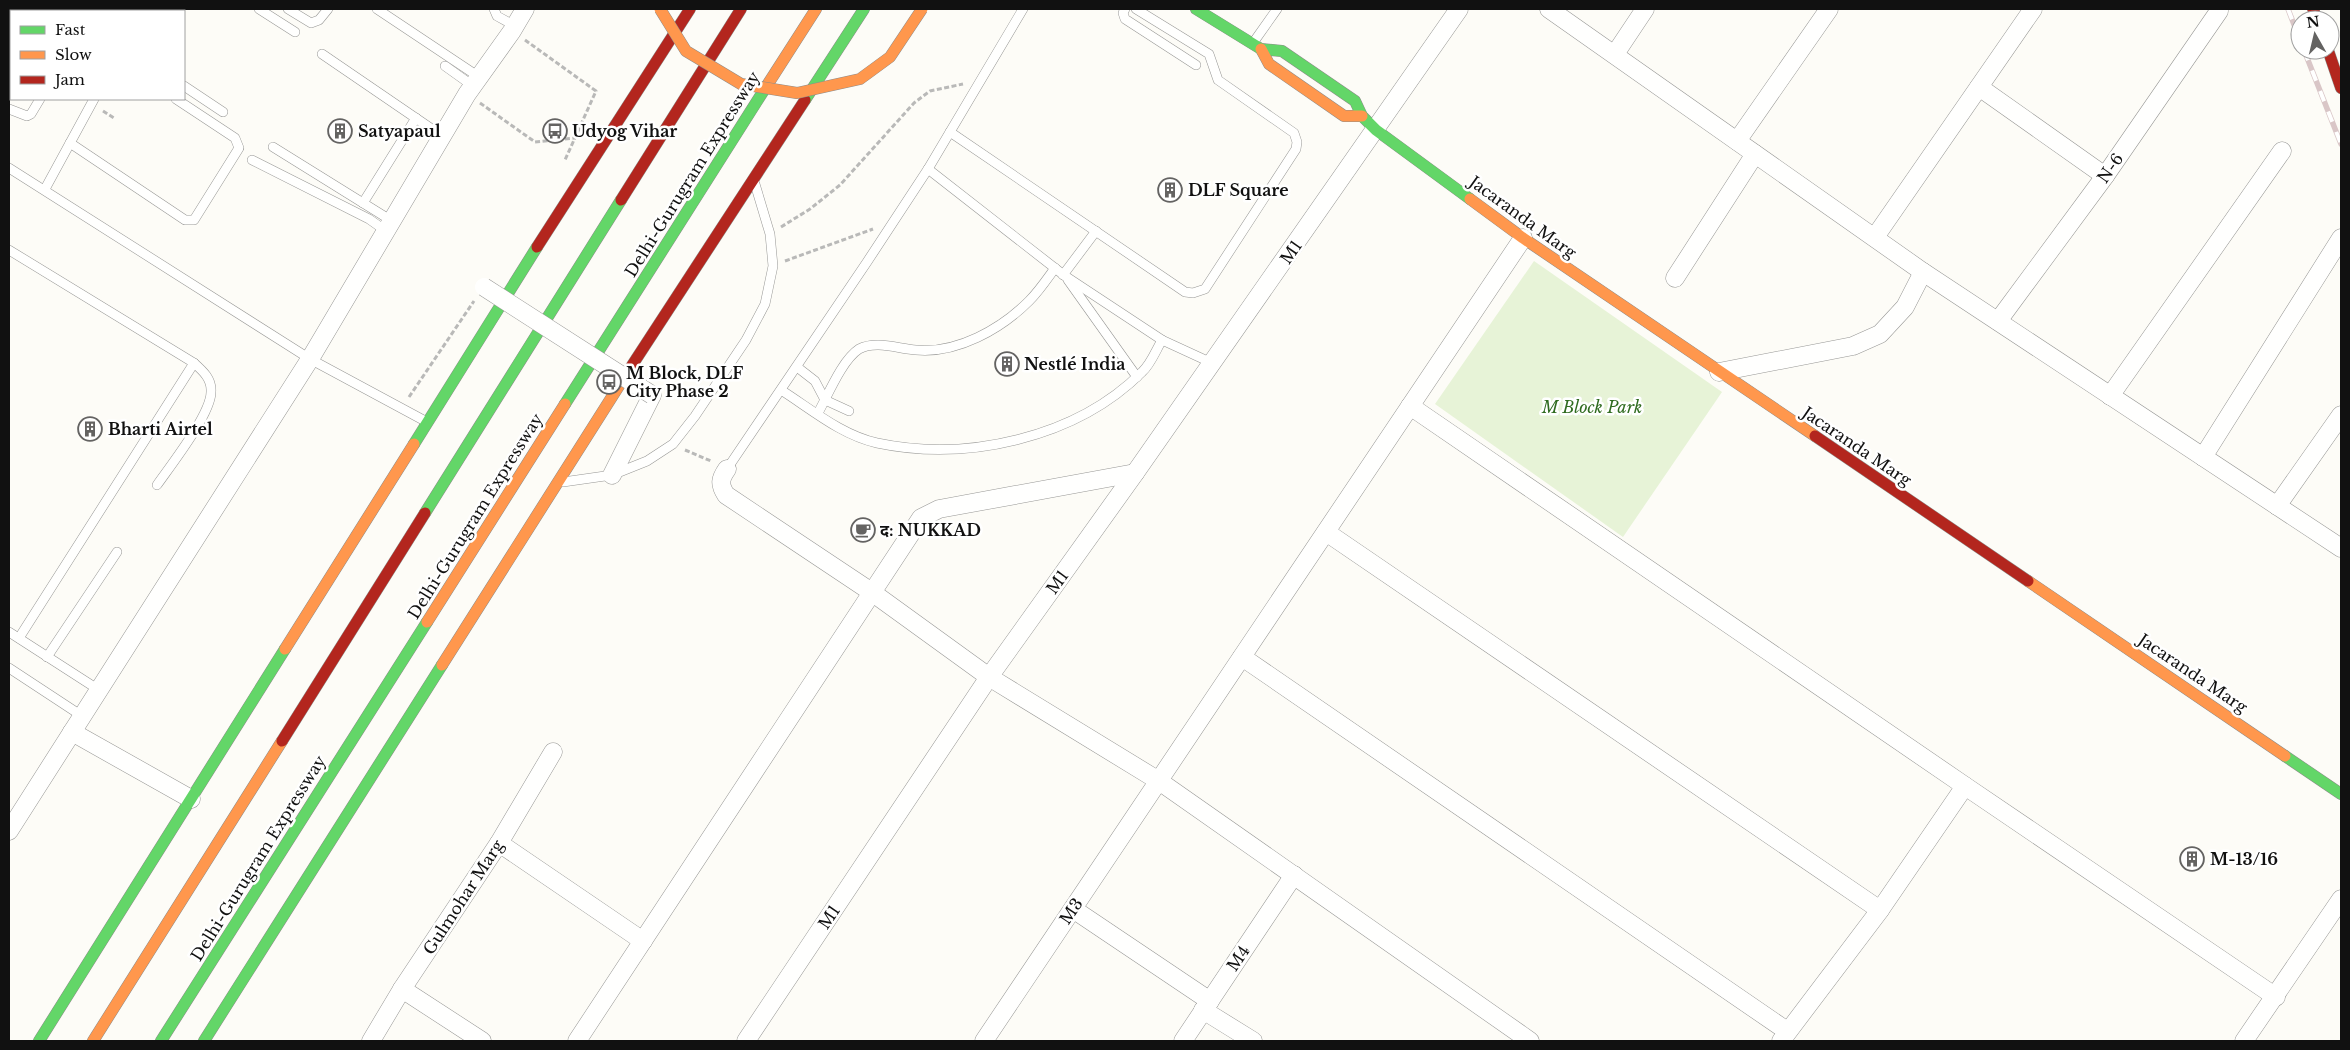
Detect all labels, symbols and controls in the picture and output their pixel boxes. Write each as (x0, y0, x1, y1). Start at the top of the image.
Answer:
legend (10, 10, 185, 100)
north arrow (2290, 10, 2340, 60)
text: N (2305, 12, 2321, 32)
text: Fast (55, 20, 86, 39)
text: Slow (55, 45, 92, 64)
street label: Delhi-Gurugram Expressway (620, 67, 764, 281)
text: Jam (53, 70, 85, 89)
building icon: Satyapaul (327, 118, 353, 144)
bus stop icon: Udyog Vihar (542, 118, 568, 144)
place label: Satyapaul (358, 121, 441, 141)
place label: Udyog Vihar (572, 121, 677, 141)
street label: N-6 (2093, 149, 2127, 187)
street label: Jacaranda Marg (1464, 170, 1581, 263)
building icon: DLF Square (1157, 177, 1183, 203)
place label: DLF Square (1188, 180, 1289, 200)
street label: M1 (1276, 236, 1306, 268)
building icon: Nestlé India (994, 351, 1020, 377)
place label: Nestlé India (1024, 354, 1125, 374)
place label: M Block, DLF City Phase 2 (626, 363, 743, 401)
bus stop icon: M Block, DLF City Phase 2 (596, 369, 622, 395)
park label: M Block Park (1541, 397, 1642, 417)
street label: Jacaranda Marg (1797, 401, 1916, 490)
street label: Delhi-Gurugram Expressway (403, 409, 547, 623)
building icon: Bharti Airtel (77, 416, 103, 442)
place label: Bharti Airtel (108, 419, 213, 439)
cafe icon: द: NUKKAD (850, 517, 876, 543)
place label: द: NUKKAD (880, 520, 981, 540)
street label: M1 (1042, 566, 1072, 598)
street label: Jacaranda Marg (2133, 628, 2252, 717)
street label: Delhi-Gurugram Expressway (186, 751, 330, 965)
street label: Gulmohar Marg (418, 836, 508, 958)
building icon: M-13/16 (2179, 846, 2205, 872)
place label: M-13/16 (2210, 849, 2278, 869)
street label: M3 (1055, 894, 1087, 928)
street label: M1 (814, 901, 844, 933)
street label: M4 (1222, 941, 1254, 975)

